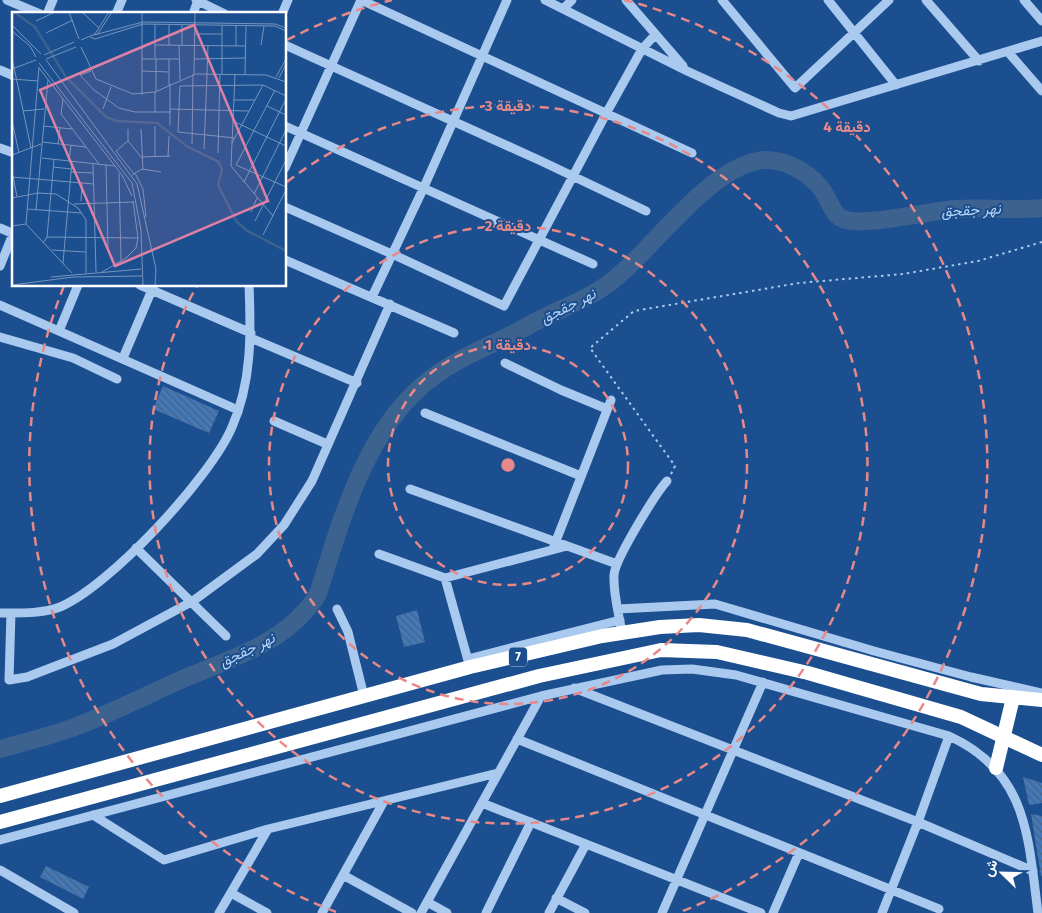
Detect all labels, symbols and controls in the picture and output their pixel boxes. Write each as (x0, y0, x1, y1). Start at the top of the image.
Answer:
inset map (12, 12, 286, 286)
text: 3 دقيقة (484, 97, 531, 115)
text: 4 دقيقة (823, 118, 871, 136)
water label: نهر جقجق (941, 199, 1002, 221)
text: 2 دقيقة (485, 217, 531, 235)
water label: نهر جقجق (537, 284, 599, 328)
text: 1 دقيقة (485, 336, 531, 354)
centre of rings (499, 456, 517, 474)
water label: نهر جقجق (216, 629, 278, 671)
road number: 7 (509, 648, 527, 666)
north arrow (977, 848, 1027, 898)
text: ش (979, 857, 1002, 879)

